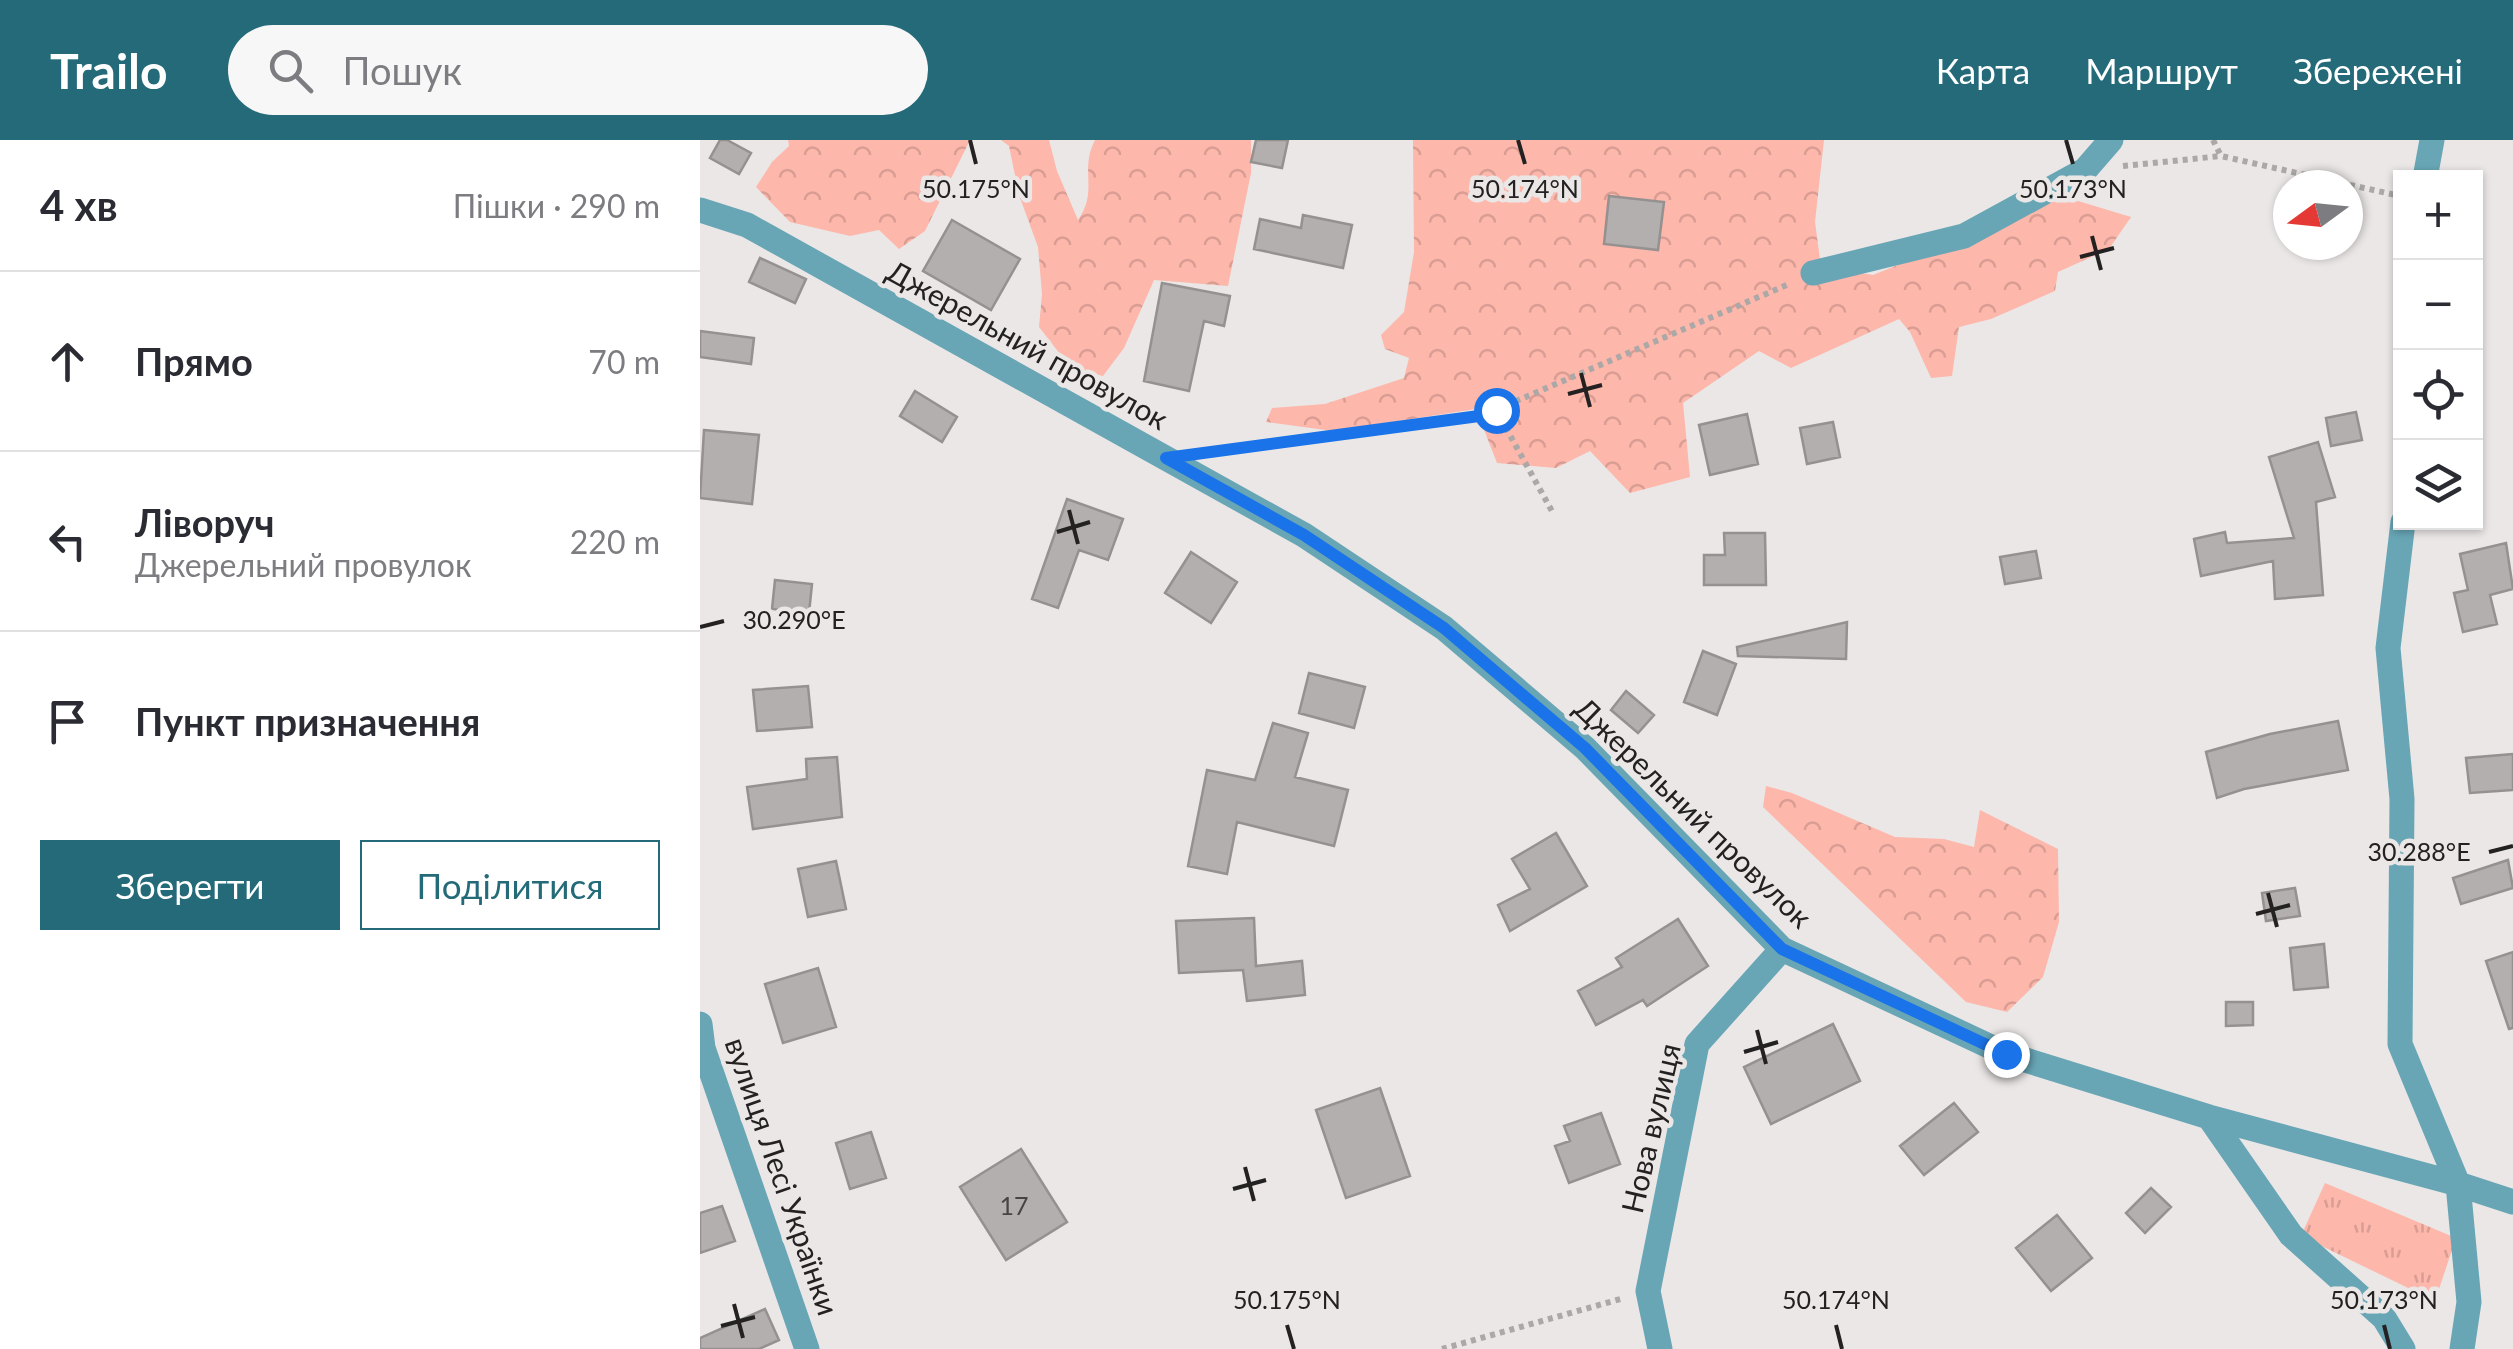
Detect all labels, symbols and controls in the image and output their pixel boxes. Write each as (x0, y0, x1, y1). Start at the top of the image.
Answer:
search box (228, 25, 928, 115)
text: Trailo (50, 42, 168, 99)
icon: search (263, 43, 318, 98)
text: Пошук (343, 47, 462, 93)
text: Карта (1936, 49, 2030, 91)
text: Маршрут (2085, 49, 2238, 91)
text: Збережені (2293, 49, 2463, 91)
north arrow (2273, 170, 2363, 260)
map controls (2393, 170, 2483, 530)
button: + (2393, 170, 2483, 260)
text: 50.175°N (922, 173, 1030, 203)
text: 50.174°N (1471, 173, 1579, 203)
text: 50.173°N (2019, 173, 2127, 203)
text: 4 хв (40, 180, 118, 230)
text: Пішки · 290 m (453, 186, 660, 225)
street label: Джерельний провулок (881, 252, 1175, 436)
button: − (2393, 260, 2483, 350)
icon: ahead (40, 334, 95, 389)
text: Прямо (135, 338, 253, 384)
text: 70 m (588, 342, 660, 381)
button: locate (2393, 350, 2483, 440)
route start (1474, 388, 1520, 434)
button: layers (2393, 440, 2483, 530)
text: Ліворуч (135, 499, 275, 545)
icon: left (40, 514, 95, 569)
text: 220 m (570, 522, 660, 561)
text: Джерельний провулок (135, 545, 472, 584)
text: 30.290°E (742, 604, 846, 634)
street label: Джерельний провулок (1568, 689, 1820, 935)
icon: arrive (40, 694, 95, 749)
text: Пункт призначення (135, 698, 480, 744)
text: 30.288°E (2367, 836, 2471, 866)
button: Зберегти (40, 840, 340, 930)
button: Поділитися (360, 840, 660, 930)
street label: вулиця Лесі Українки (719, 1032, 847, 1320)
route end (1984, 1032, 2030, 1078)
street label: Нова вулиця (1613, 1040, 1687, 1216)
house number: 17 (999, 1190, 1029, 1220)
text: 50.175°N (1233, 1284, 1341, 1314)
text: 50.174°N (1782, 1284, 1890, 1314)
text: 50.173°N (2330, 1284, 2438, 1314)

